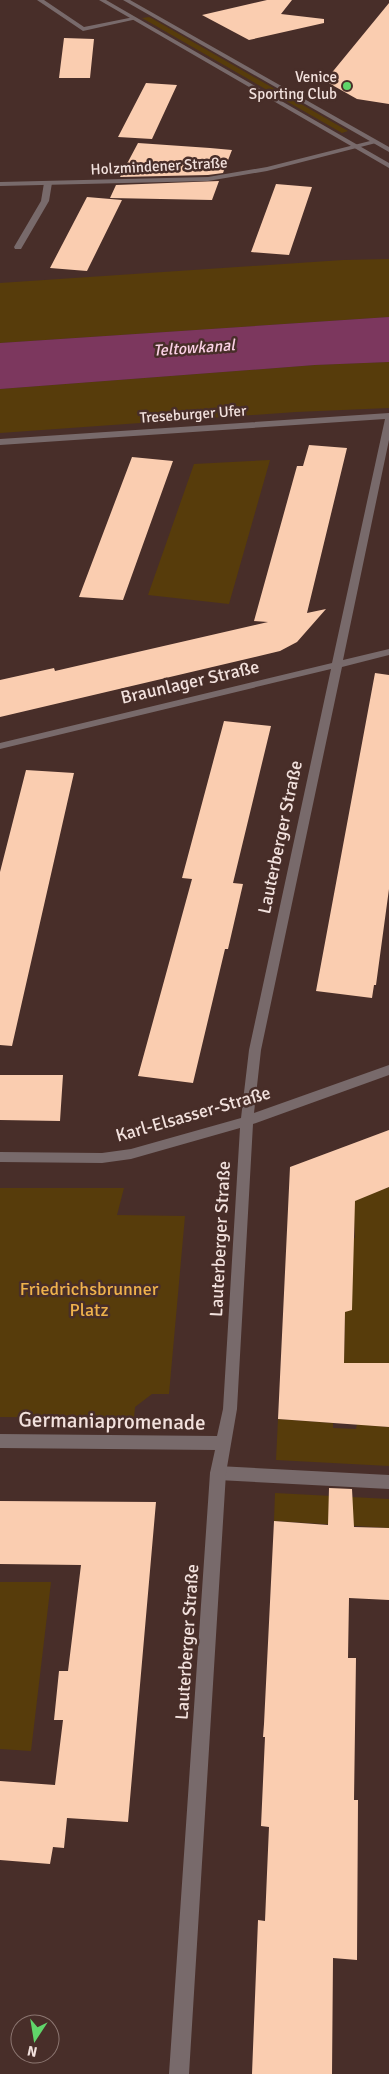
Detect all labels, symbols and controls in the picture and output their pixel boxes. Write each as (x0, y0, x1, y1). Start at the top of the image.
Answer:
place label: Venice Sporting Club (249, 68, 337, 103)
marker: Venice Sporting Club (341, 80, 353, 92)
street label: Holzmindener Straße (90, 153, 228, 179)
water label: Teltowkanal (152, 335, 237, 361)
street label: Treseburger Ufer (139, 401, 248, 427)
street label: Braunlager Straße (119, 655, 261, 709)
street label: Lauterberger Straße (253, 758, 307, 916)
street label: Karl-Elsasser-Straße (113, 1081, 273, 1147)
street label: Lauterberger Straße (205, 1160, 235, 1318)
park label: Friedrichsbrunner Platz (20, 1278, 159, 1321)
street label: Germaniapromenade (18, 1406, 206, 1436)
street label: Lauterberger Straße (171, 1563, 203, 1721)
north arrow (10, 2014, 60, 2064)
text: N (26, 2042, 39, 2061)

